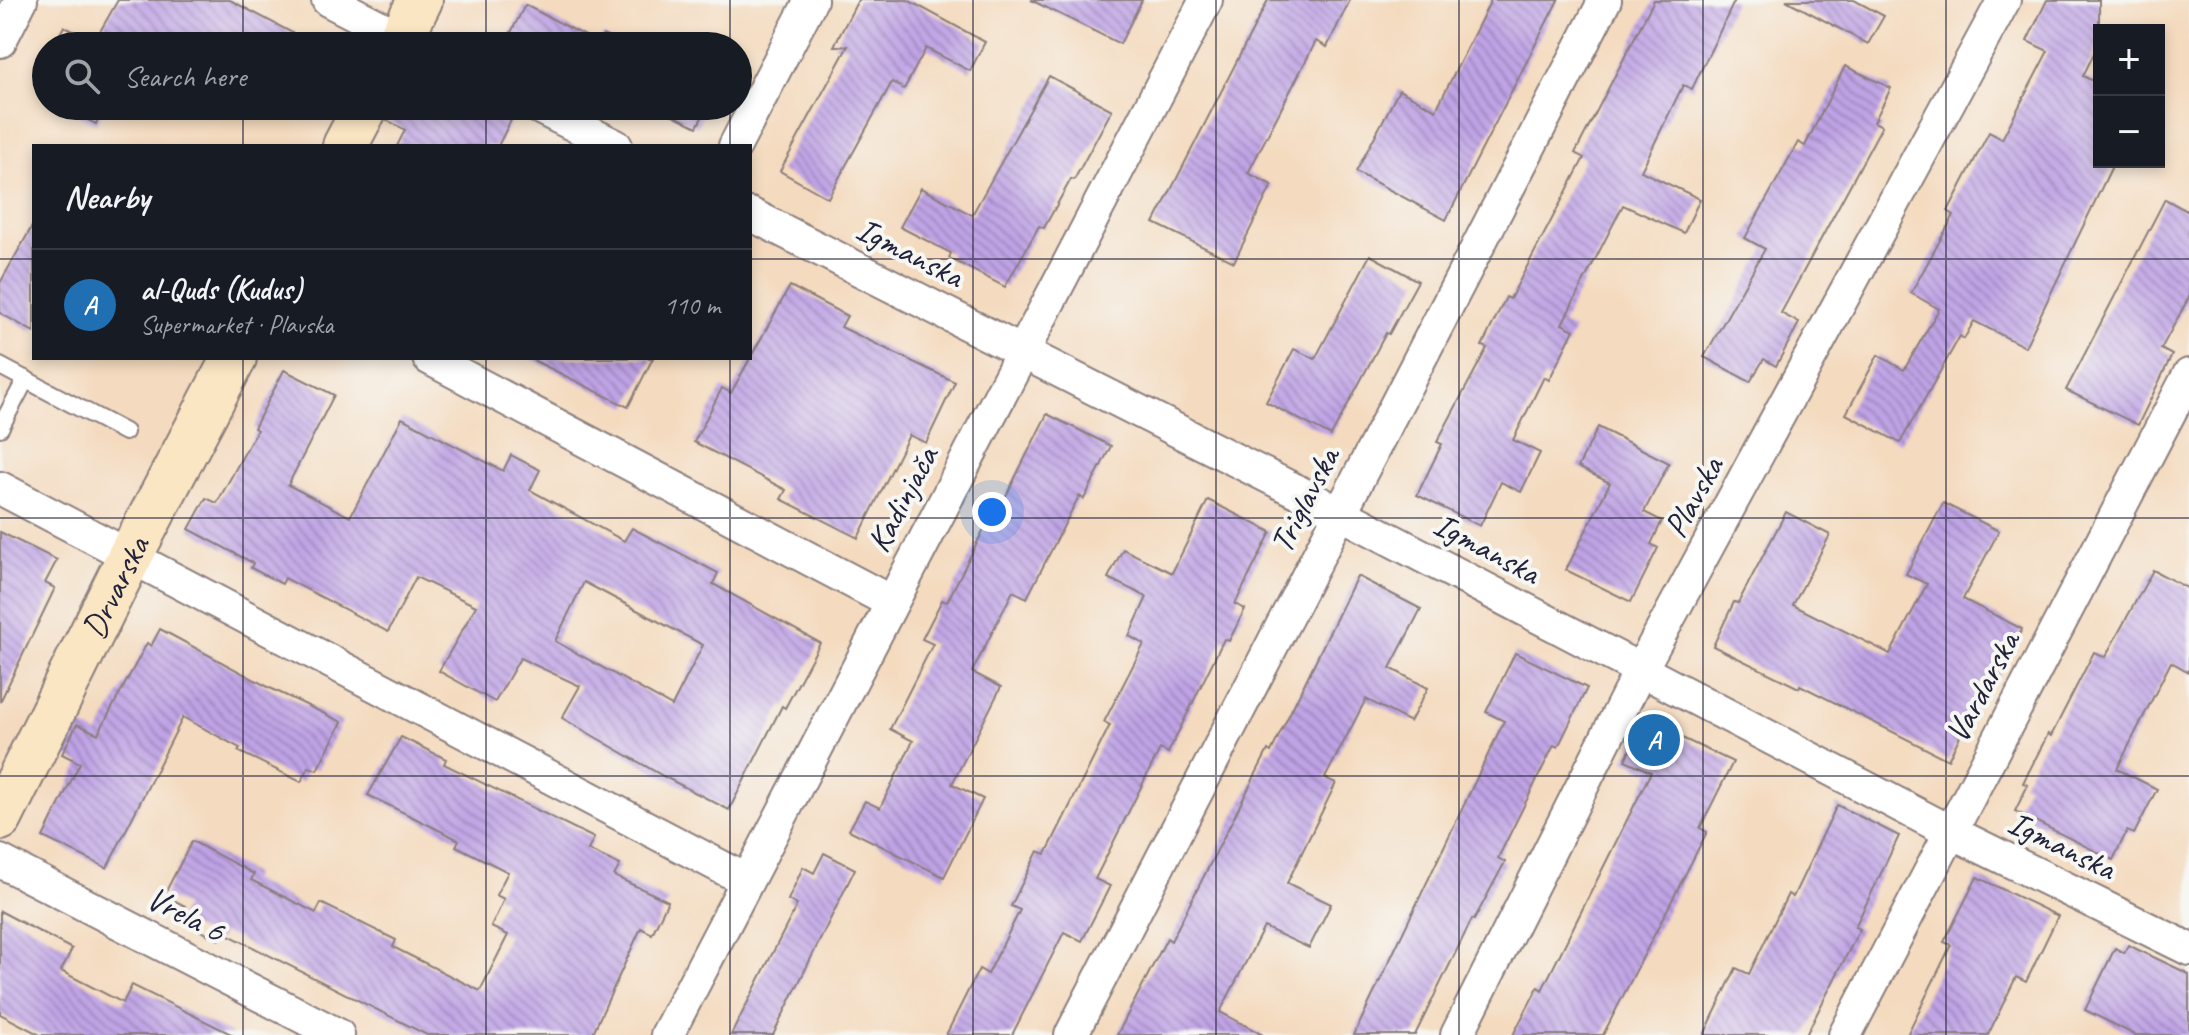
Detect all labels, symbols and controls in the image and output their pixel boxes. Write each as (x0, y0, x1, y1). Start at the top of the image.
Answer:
map controls (2093, 24, 2165, 168)
button: + (2093, 24, 2165, 96)
search box (32, 32, 752, 120)
icon: search (60, 54, 104, 98)
text: Search here (124, 57, 246, 95)
button: − (2093, 96, 2165, 168)
text: Nearby (64, 175, 150, 218)
street label: Igmanska (849, 207, 973, 298)
text: al-Quds (Kudus) (140, 270, 302, 308)
text: A (83, 289, 97, 322)
text: 110 m (664, 289, 720, 322)
text: Supermarket · Plavska (140, 308, 333, 341)
street label: Kadinjača (856, 437, 949, 559)
street label: Triglavska (1259, 438, 1350, 560)
street label: Plavska (1653, 447, 1734, 545)
your location (972, 492, 1012, 532)
street label: Igmanska (1427, 502, 1549, 595)
street label: Drvarska (71, 527, 159, 645)
street label: Vardarska (1935, 622, 2030, 750)
pin: A (1628, 710, 1680, 770)
street label: Igmanska (2001, 801, 2125, 890)
street label: Vrela 6 (140, 876, 234, 953)

